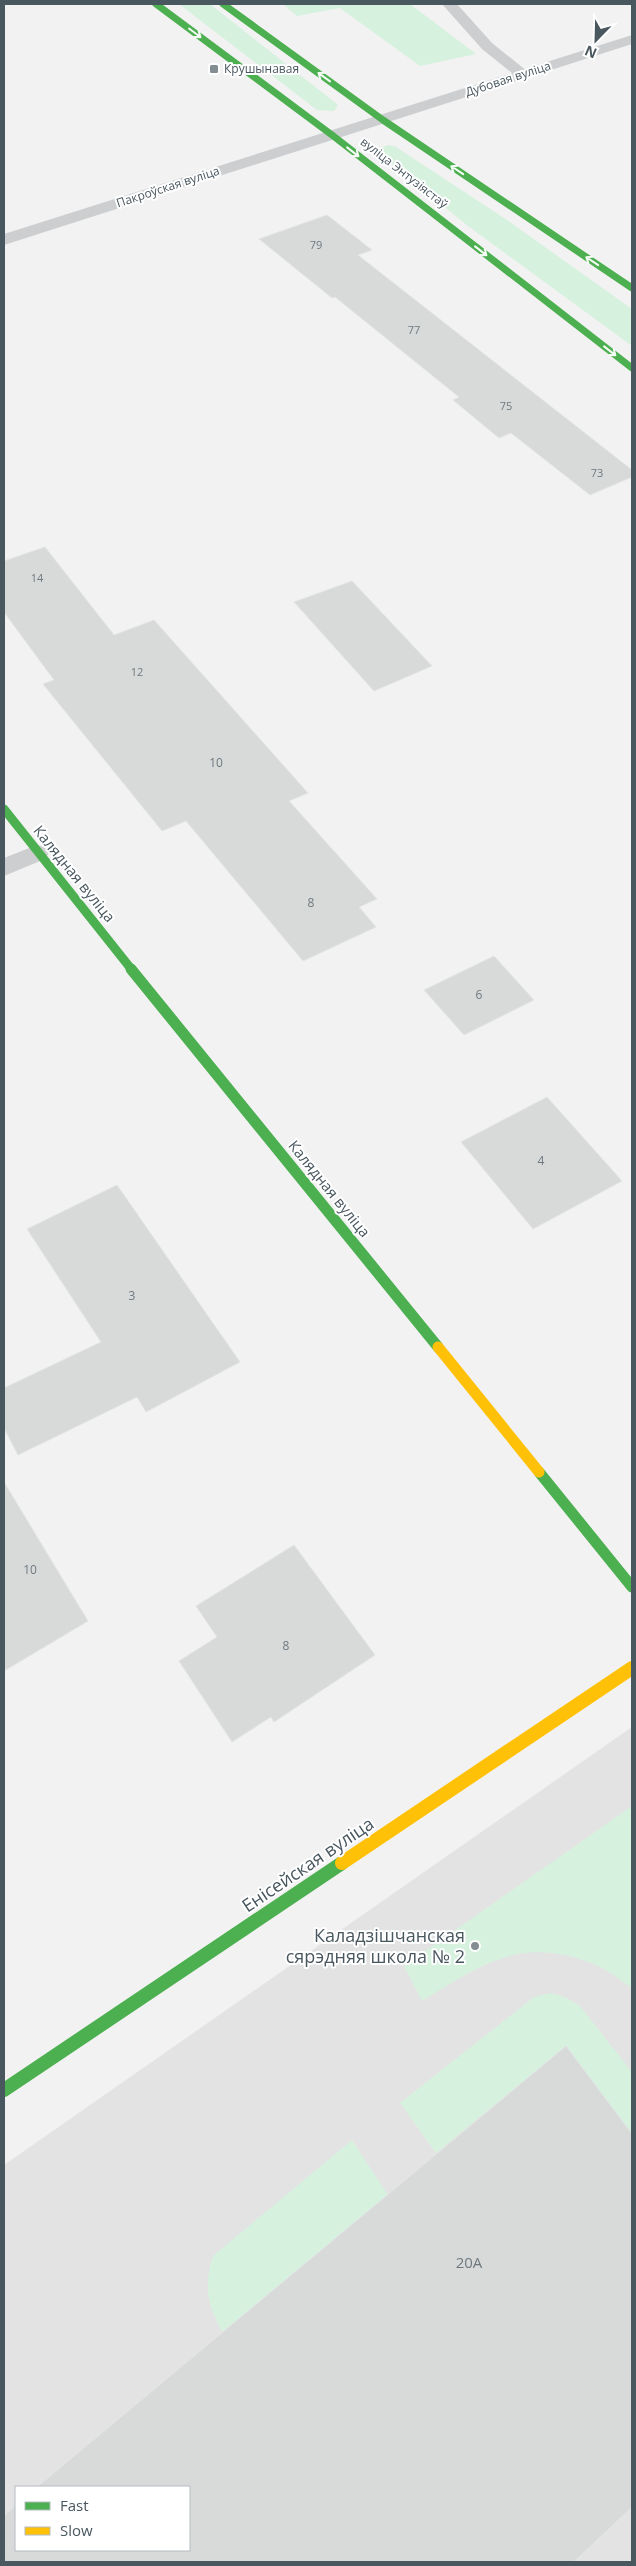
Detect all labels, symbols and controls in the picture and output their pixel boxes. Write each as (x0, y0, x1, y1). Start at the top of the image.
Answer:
north arrow (571, 15, 621, 65)
one-way arrow (188, 28, 202, 38)
text: N (582, 41, 600, 63)
street label: Дубовая вуліца (463, 57, 553, 100)
place label: Крушынавая (224, 60, 299, 77)
marker: Крушынавая (208, 63, 220, 75)
one-way arrow (317, 72, 331, 82)
street label: вуліца Энтузіястаў (357, 133, 452, 213)
one-way arrow (346, 146, 359, 157)
street label: Пакроўская вуліца (114, 162, 222, 211)
one-way arrow (450, 165, 464, 175)
house number: 79 (310, 237, 322, 252)
one-way arrow (475, 245, 488, 256)
one-way arrow (585, 256, 599, 266)
house number: 77 (408, 322, 420, 337)
one-way arrow (603, 345, 616, 356)
house number: 75 (500, 398, 512, 413)
house number: 73 (591, 465, 603, 480)
house number: 14 (31, 570, 44, 585)
house number: 12 (131, 664, 143, 679)
house number: 10 (209, 754, 223, 771)
street label: Калядная вуліца (29, 821, 120, 926)
house number: 8 (308, 894, 315, 911)
house number: 6 (476, 986, 483, 1003)
street label: Калядная вуліца (284, 1136, 375, 1241)
house number: 4 (538, 1152, 545, 1169)
house number: 3 (129, 1287, 136, 1304)
house number: 10 (23, 1561, 37, 1578)
house number: 8 (283, 1637, 290, 1654)
street label: Енісейская вуліца (237, 1811, 378, 1917)
place label: Каладзішчанская сярэдняя школа № 2 (286, 1923, 465, 1968)
marker: Каладзішчанская сярэдняя школа № 2 (469, 1940, 481, 1952)
house number: 20А (456, 2252, 483, 2272)
legend (15, 2486, 190, 2551)
text: Fast (60, 2495, 89, 2515)
text: Slow (60, 2520, 93, 2540)

